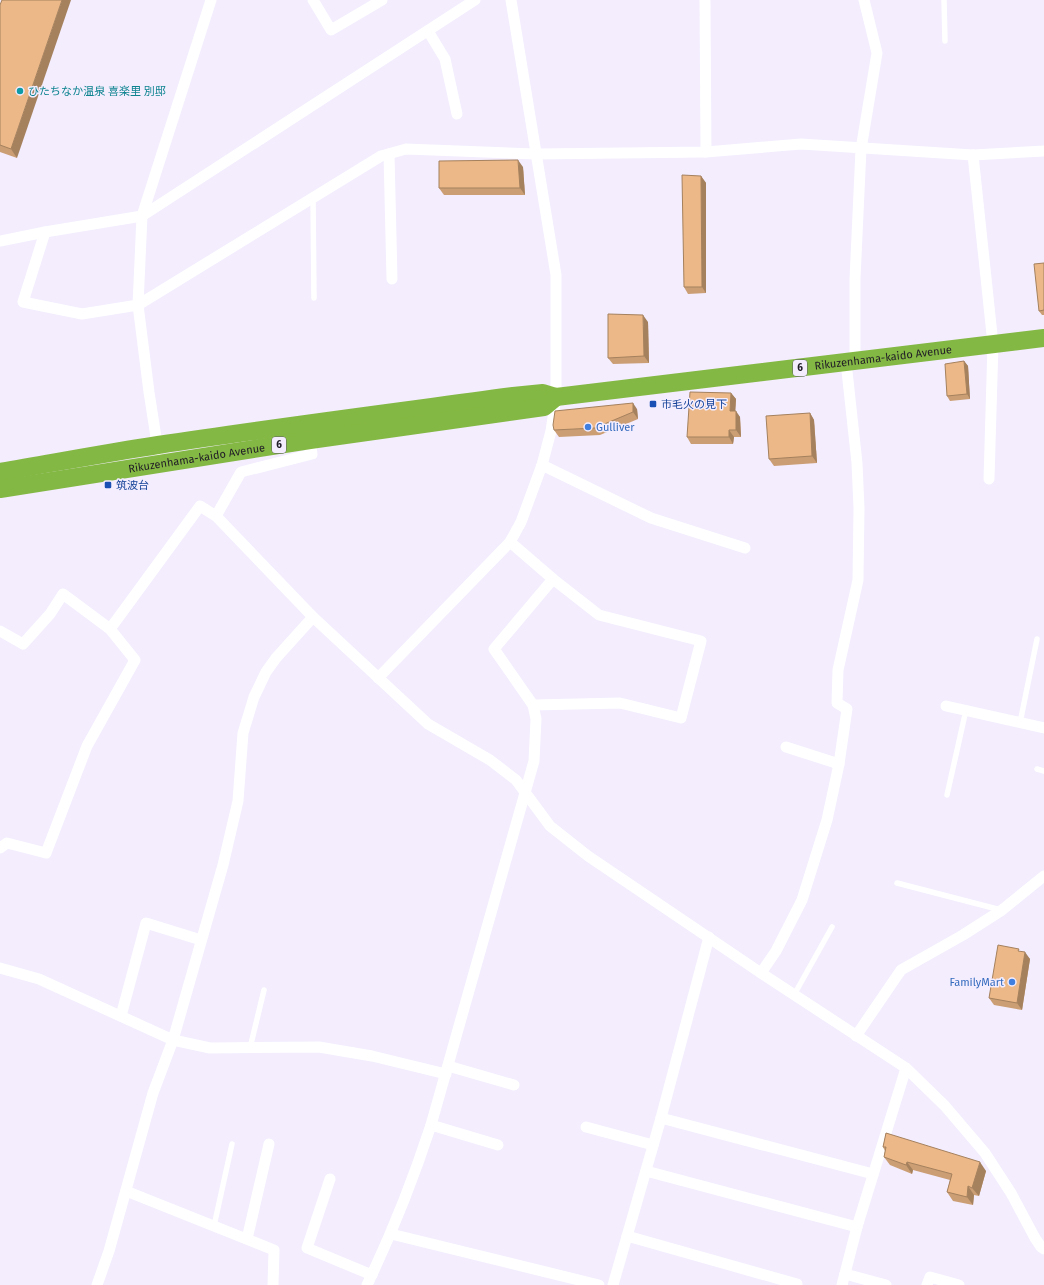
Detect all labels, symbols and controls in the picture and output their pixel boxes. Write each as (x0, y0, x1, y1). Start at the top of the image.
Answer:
place label: ひたちなか温泉 喜楽里 別邸 (28, 85, 166, 98)
marker: ひたちなか温泉 喜楽里 別邸 (15, 86, 25, 96)
street label: Rikuzenhama-kaido Avenue (814, 343, 953, 372)
road number: 6 (793, 360, 807, 376)
place label: 市毛火の見下 (661, 398, 727, 411)
marker: 市毛火の見下 (648, 399, 658, 409)
place label: Gulliver (596, 421, 635, 434)
marker: Gulliver (583, 422, 593, 432)
road number: 6 (272, 437, 286, 453)
street label: Rikuzenhama-kaido Avenue (127, 441, 266, 475)
place label: 筑波台 (116, 479, 149, 492)
marker: 筑波台 (103, 480, 113, 490)
place label: FamilyMart (949, 976, 1004, 989)
marker: FamilyMart (1007, 977, 1017, 987)

